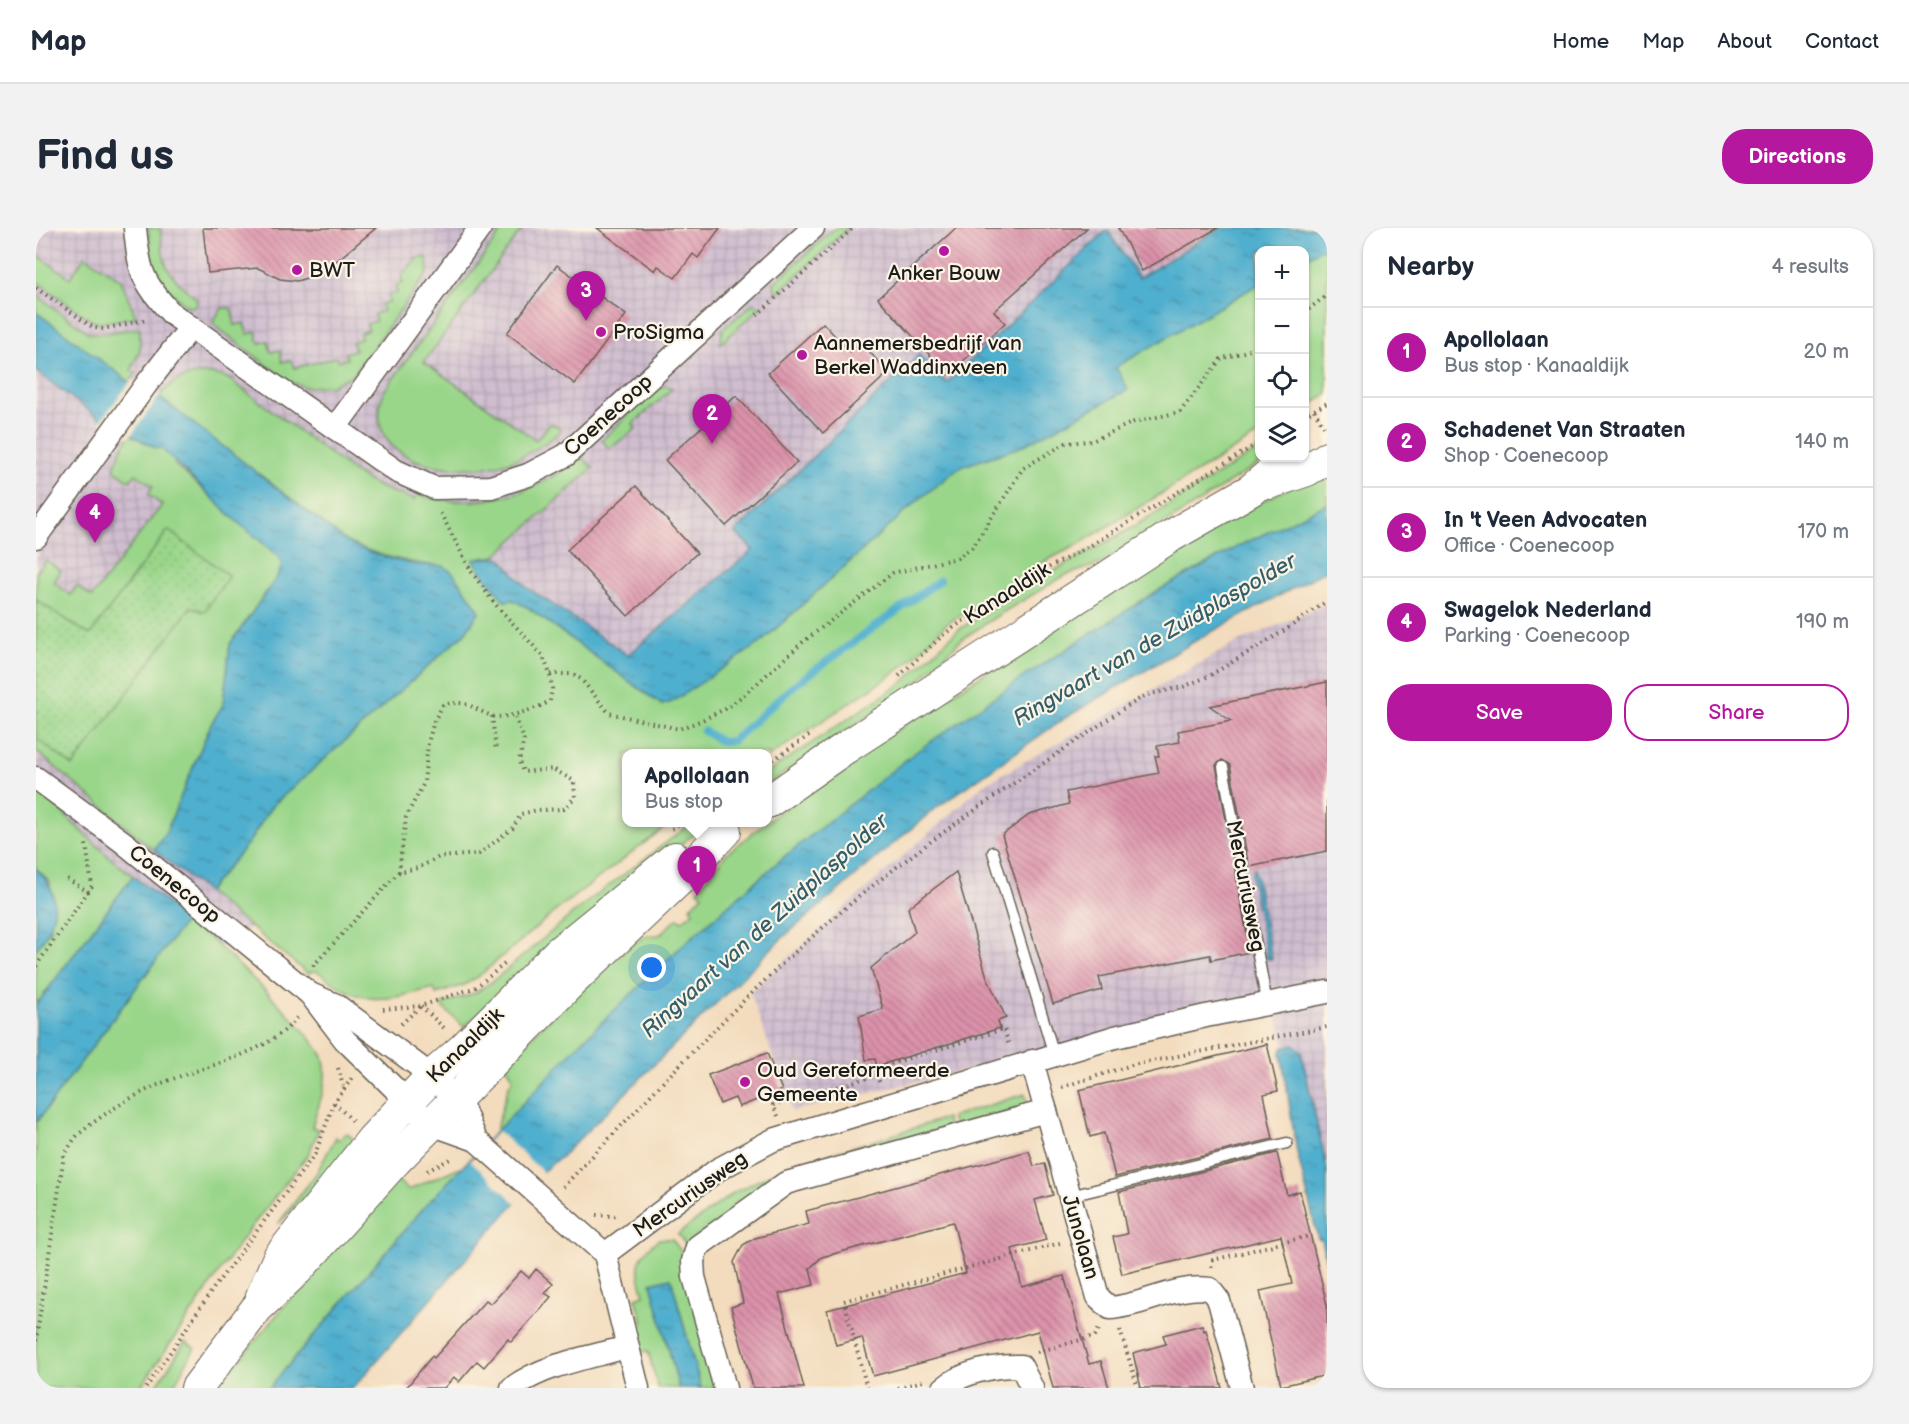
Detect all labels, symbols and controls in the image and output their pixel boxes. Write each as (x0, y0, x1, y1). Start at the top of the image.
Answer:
text: Map (30, 25, 86, 58)
text: Home (1552, 29, 1609, 54)
text: Map (1642, 29, 1684, 54)
text: About (1717, 29, 1772, 54)
text: Contact (1805, 29, 1879, 54)
button: Directions (1722, 129, 1873, 184)
text: Find us (36, 131, 174, 182)
marker: Anker Bouw (937, 244, 951, 258)
map controls (1255, 246, 1309, 462)
button: + (1255, 246, 1309, 300)
text: Nearby (1387, 252, 1474, 283)
text: 4 results (1771, 255, 1849, 279)
place label: BWT (309, 258, 356, 283)
place label: Anker Bouw (888, 261, 1000, 286)
marker: BWT (290, 263, 304, 277)
pin: 3 (566, 272, 606, 321)
button: − (1255, 300, 1309, 354)
place label: ProSigma (613, 320, 704, 345)
marker: ProSigma (594, 325, 608, 339)
text: Apollolaan (1444, 327, 1549, 354)
place label: Aannemersbedrijf van Berkel Waddinxveen (814, 331, 1022, 380)
text: 1 (1402, 340, 1411, 364)
text: 20 m (1804, 340, 1849, 364)
marker: Aannemersbedrijf van Berkel Waddinxveen (795, 348, 809, 362)
button: locate (1255, 354, 1309, 408)
text: Bus stop · Kanaaldijk (1444, 354, 1629, 378)
street label: Coenecoop (559, 369, 658, 462)
pin: 2 (692, 394, 732, 444)
button: layers (1255, 408, 1309, 462)
text: Schadenet Van Straaten (1444, 417, 1685, 444)
text: 2 (1401, 430, 1412, 454)
text: 140 m (1795, 430, 1849, 454)
text: Shop · Coenecoop (1444, 444, 1609, 468)
pin: 4 (76, 494, 114, 543)
text: In 't Veen Advocaten (1444, 507, 1647, 534)
text: 3 (1401, 520, 1412, 544)
text: 170 m (1798, 520, 1849, 544)
text: Office · Coenecoop (1444, 534, 1615, 558)
water label: Ringvaart van de Zuidplaspolder (1008, 547, 1303, 733)
street label: Kanaaldijk (959, 557, 1056, 630)
text: Swagelok Nederland (1444, 597, 1652, 624)
text: 4 (1401, 610, 1412, 634)
text: 190 m (1796, 610, 1849, 634)
text: Parking · Coenecoop (1444, 624, 1630, 648)
button: Save (1387, 684, 1612, 741)
button: Share (1624, 684, 1849, 741)
popup (622, 749, 772, 827)
text: Apollolaan (645, 763, 749, 790)
text: Bus stop (645, 790, 723, 814)
water label: Ringvaart van de Zuidplaspolder (636, 807, 895, 1044)
street label: Mercuriusweg (1220, 818, 1271, 954)
street label: Coenecoop (124, 840, 226, 929)
pin: 1 (678, 846, 716, 896)
your location (637, 953, 666, 982)
street label: Kanaaldijk (422, 1002, 510, 1088)
place label: Oud Gereformeerde Gemeente (757, 1058, 949, 1107)
marker: Oud Gereformeerde Gemeente (738, 1075, 752, 1089)
street label: Mercuriusweg (628, 1146, 752, 1243)
street label: Junolaan (1057, 1192, 1104, 1282)

